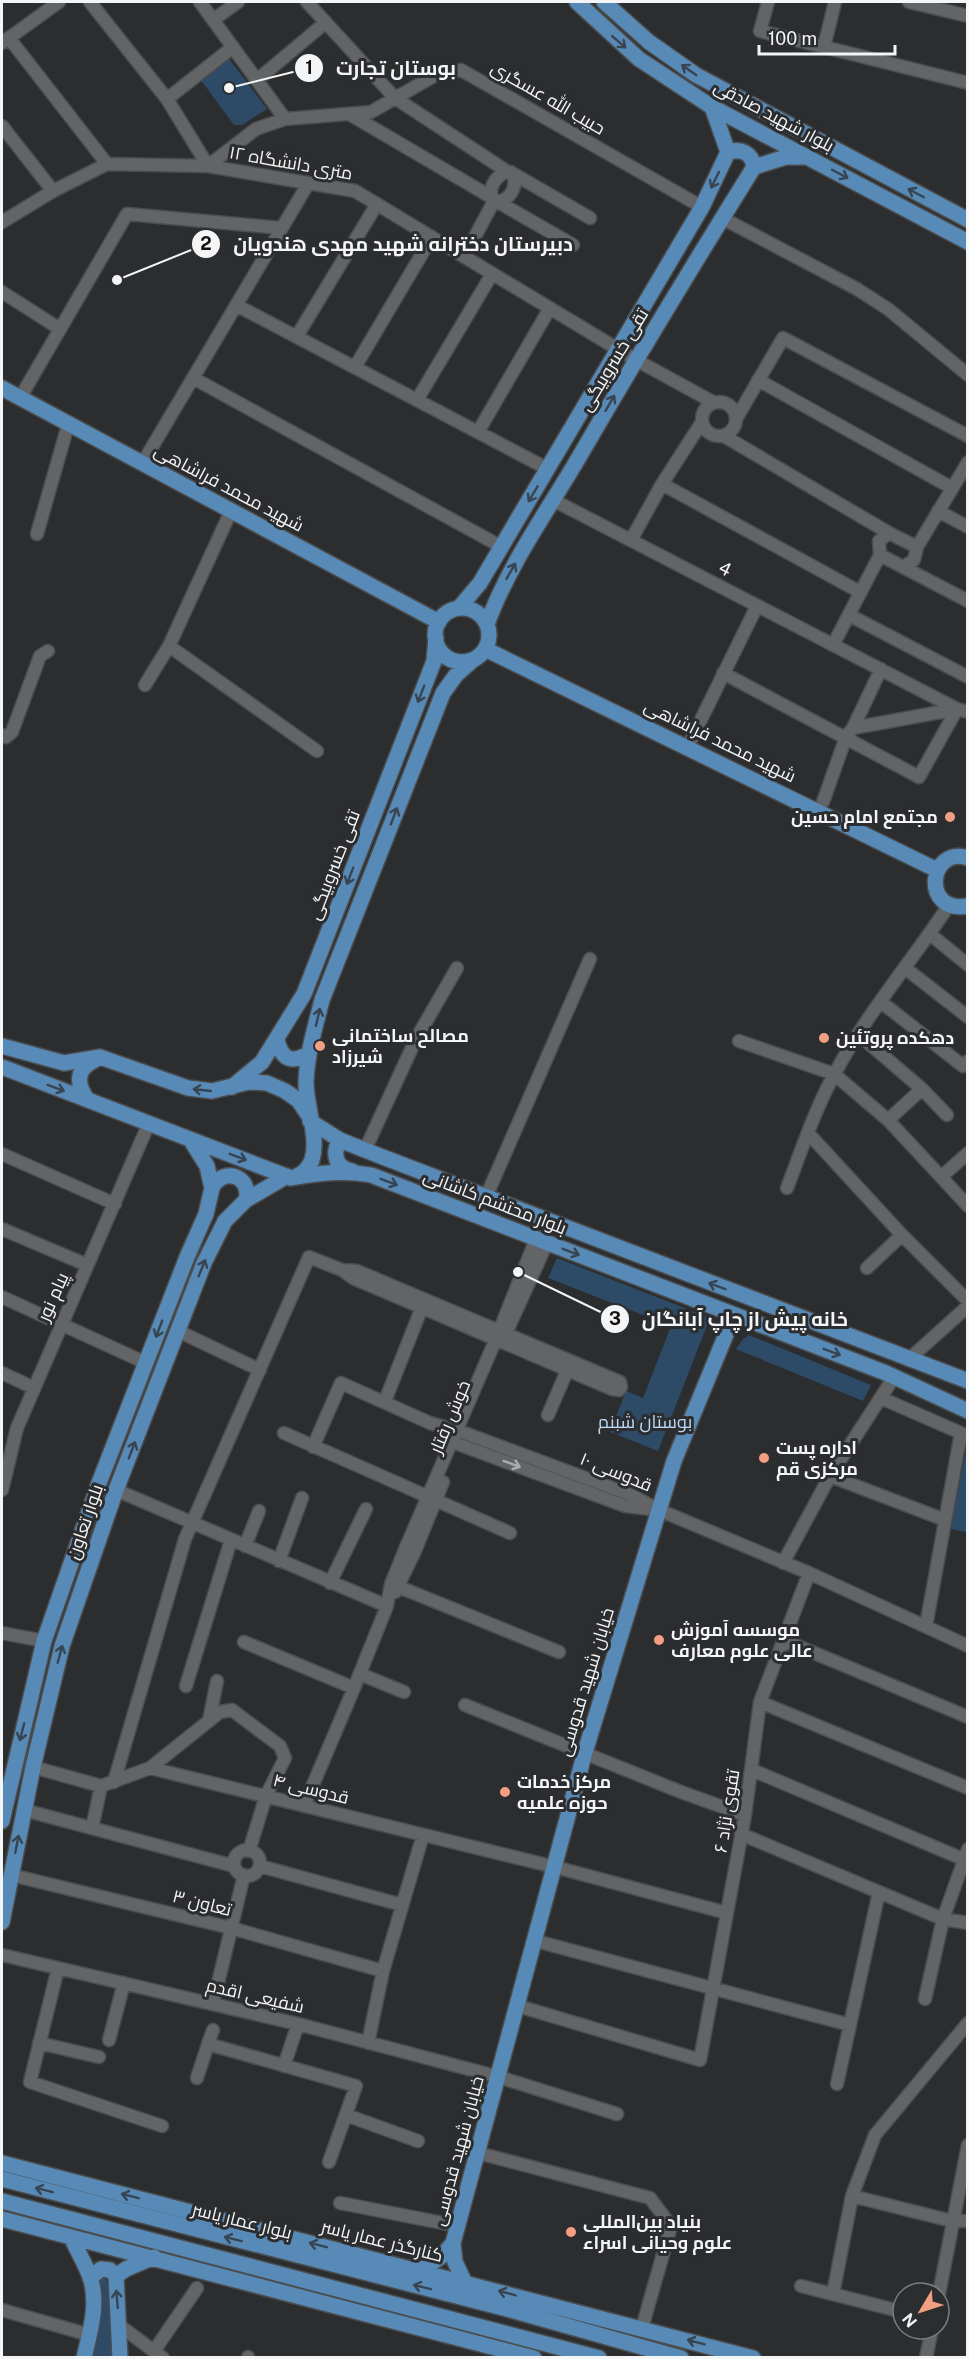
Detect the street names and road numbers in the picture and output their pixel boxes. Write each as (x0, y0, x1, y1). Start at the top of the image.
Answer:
street label: حبیب الله عسگری (487, 56, 610, 140)
street label: بلوار شهید صادقی (710, 75, 838, 157)
street label: ۱۲ متری دانشگاه (228, 141, 354, 185)
street label: تقی خسروبیگی (575, 305, 653, 415)
street label: شهید محمد فراشاهی (150, 439, 308, 537)
street label: 4 (715, 557, 735, 580)
street label: شهید محمد فراشاهی (640, 695, 800, 787)
street label: تقی خسروبیگی (303, 807, 365, 923)
street label: بلوار محتشم کاشانی (420, 1165, 570, 1240)
street label: پیام نور (32, 1269, 74, 1326)
street label: خوش رفتار (424, 1377, 475, 1458)
street label: قدوسی ۱۰ (577, 1448, 655, 1496)
street label: بلوار تعاون (62, 1482, 108, 1562)
street label: خیابان شهید قدوسی (553, 1605, 619, 1759)
street label: تقوی نژاد ۶ (710, 1768, 744, 1854)
street label: قدوسی ۴ (271, 1769, 351, 1809)
street label: تعاون ۳ (170, 1885, 234, 1921)
street label: شفیعی اقدم (204, 1974, 306, 2019)
street label: خیابان شهید قدوسی (427, 2074, 489, 2228)
street label: بلوار عمار یاسر (189, 2198, 294, 2244)
street label: کنارگذر عمار یاسر (318, 2215, 445, 2267)

